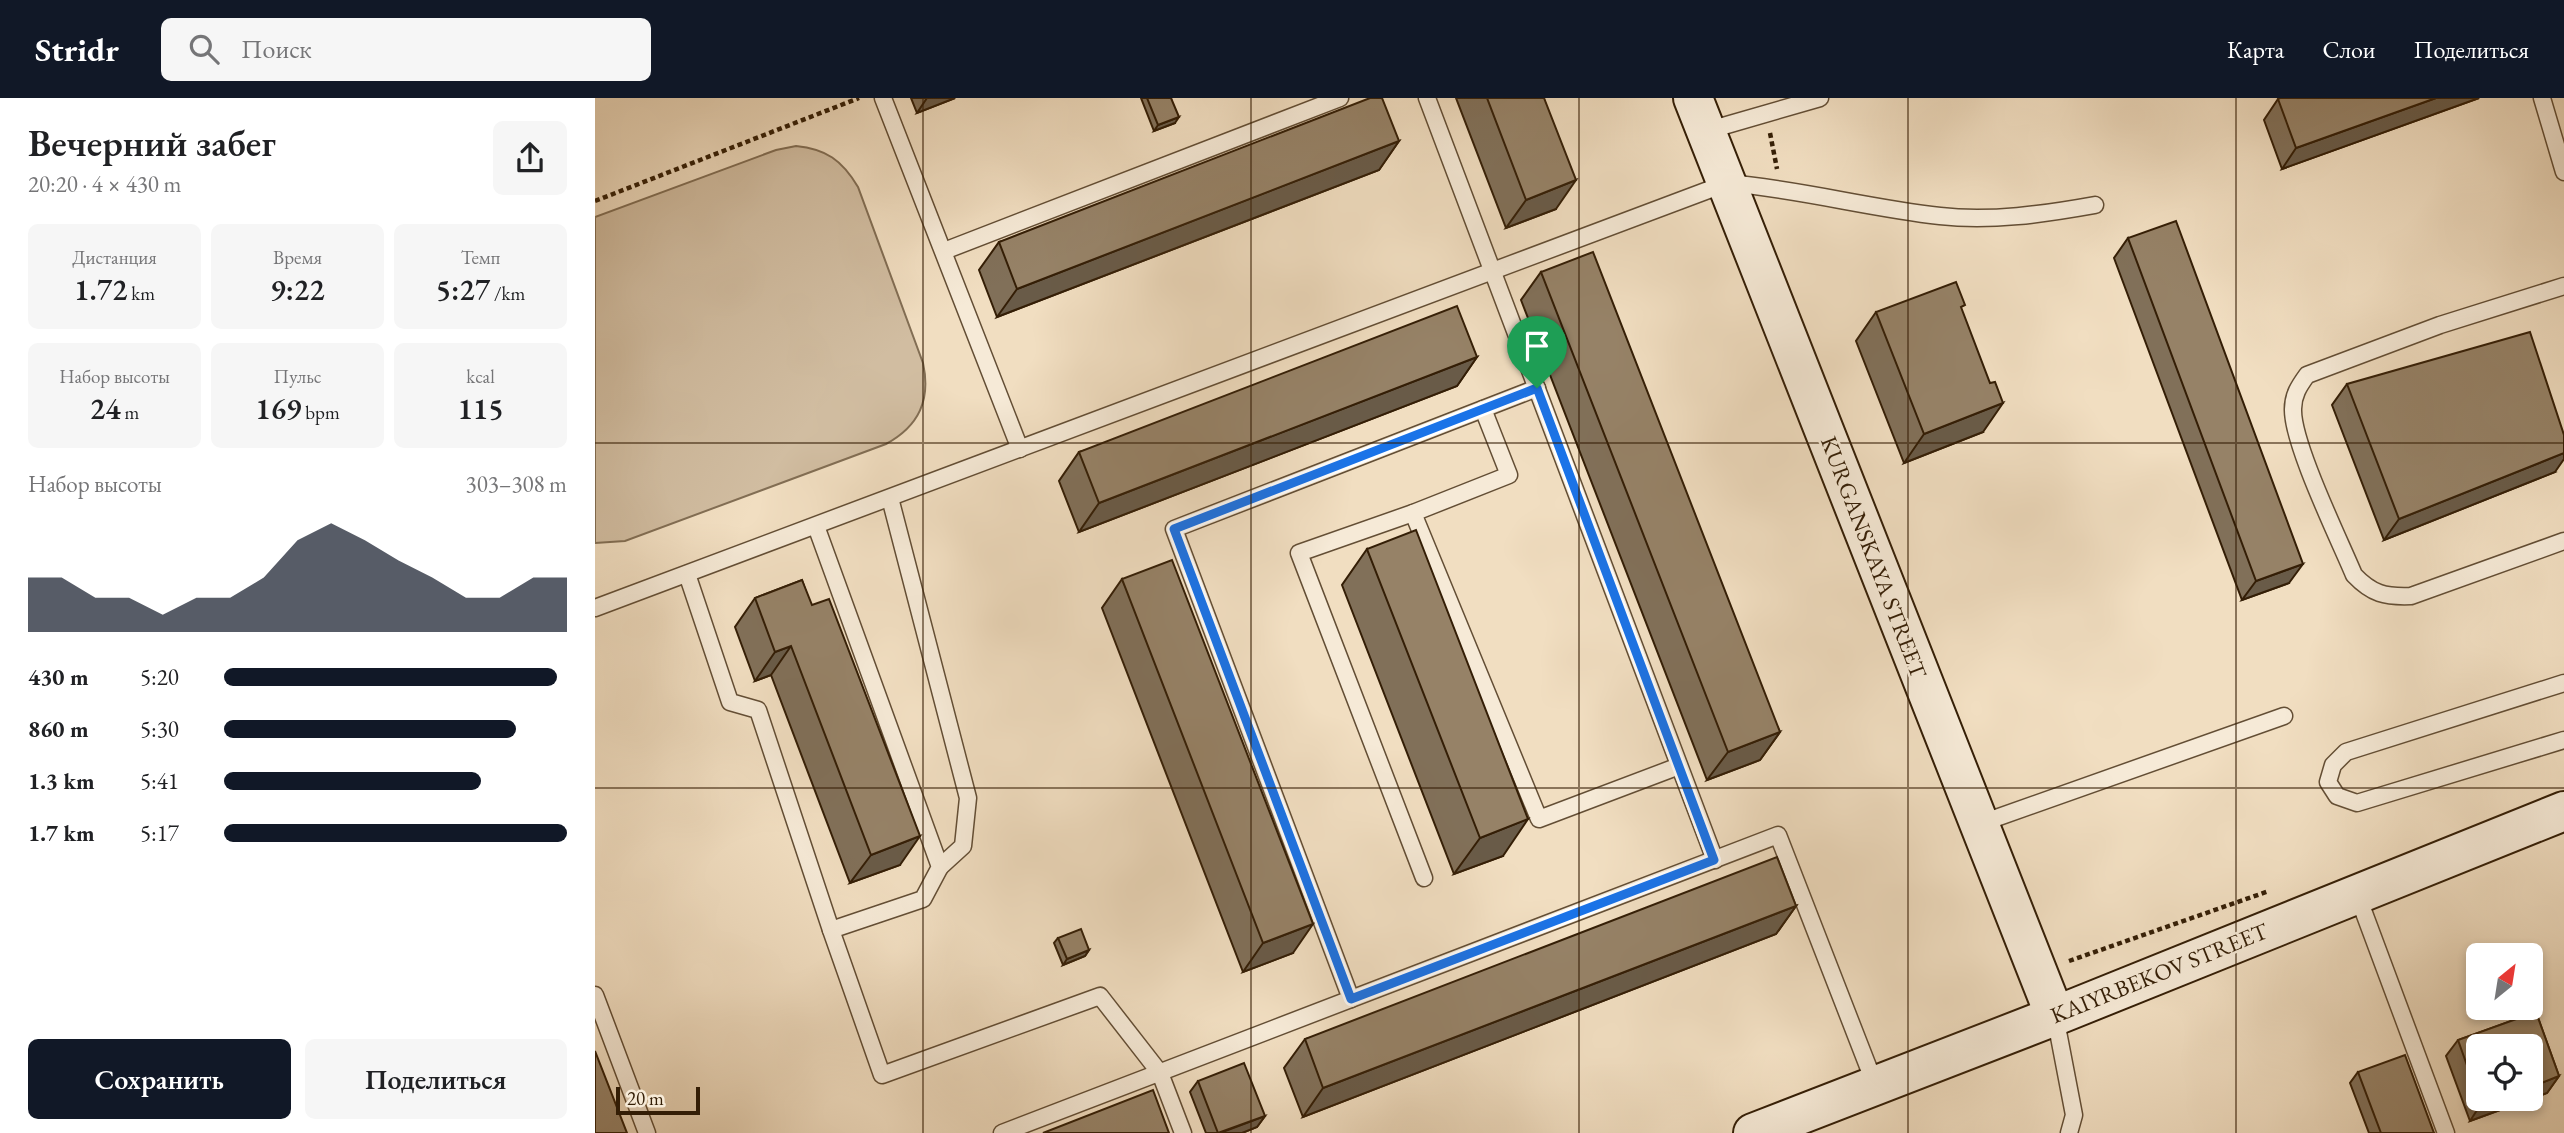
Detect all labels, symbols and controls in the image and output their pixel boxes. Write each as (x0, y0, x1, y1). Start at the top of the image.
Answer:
search box (161, 18, 651, 81)
text: Stridr (35, 28, 119, 71)
icon: search (185, 30, 223, 68)
text: Поиск (241, 32, 312, 66)
text: Карта (2227, 34, 2284, 65)
text: Слои (2322, 34, 2376, 65)
text: Поделиться (2414, 34, 2529, 65)
text: Вечерний забег (28, 118, 276, 167)
button: share (493, 121, 567, 195)
text: 20:20 · 4 × 430 m (28, 169, 181, 199)
text: Дистанция (72, 245, 157, 270)
text: Время (273, 245, 322, 270)
text: Темп (461, 245, 500, 270)
text: 1.72 (74, 270, 127, 309)
text: 9:22 (270, 270, 325, 309)
text: 5:27 (436, 270, 490, 309)
text: km (127, 281, 155, 306)
text: /km (490, 281, 525, 306)
pin (1507, 316, 1567, 388)
icon: arrive (1518, 327, 1556, 365)
text: Набор высоты (59, 364, 170, 389)
text: Пульс (273, 364, 322, 389)
text: kcal (466, 364, 495, 389)
text: 24 (90, 389, 121, 428)
text: 169 (255, 389, 301, 428)
text: 115 (457, 389, 504, 428)
text: m (121, 400, 139, 425)
text: bpm (301, 400, 340, 425)
street label: KURGANSKAYA STREET (1814, 432, 1934, 683)
text: Набор высоты (28, 469, 162, 499)
text: 303–308 m (466, 469, 567, 499)
text: 430 m (28, 662, 89, 692)
text: 5:20 (140, 662, 179, 692)
text: 860 m (28, 714, 89, 744)
text: 5:30 (140, 714, 179, 744)
text: 1.3 km (28, 766, 95, 796)
text: 5:41 (140, 766, 179, 796)
text: 1.7 km (28, 818, 95, 848)
text: 5:17 (140, 818, 179, 848)
street label: KAIYRBEKOV STREET (2046, 915, 2273, 1030)
north arrow (2466, 943, 2543, 1020)
map controls (2466, 943, 2543, 1111)
button: locate (2466, 1034, 2543, 1111)
button: Сохранить (28, 1039, 291, 1119)
button: Поделиться (305, 1039, 567, 1119)
scale bar (616, 1084, 700, 1116)
text: 20 m (627, 1086, 664, 1111)

